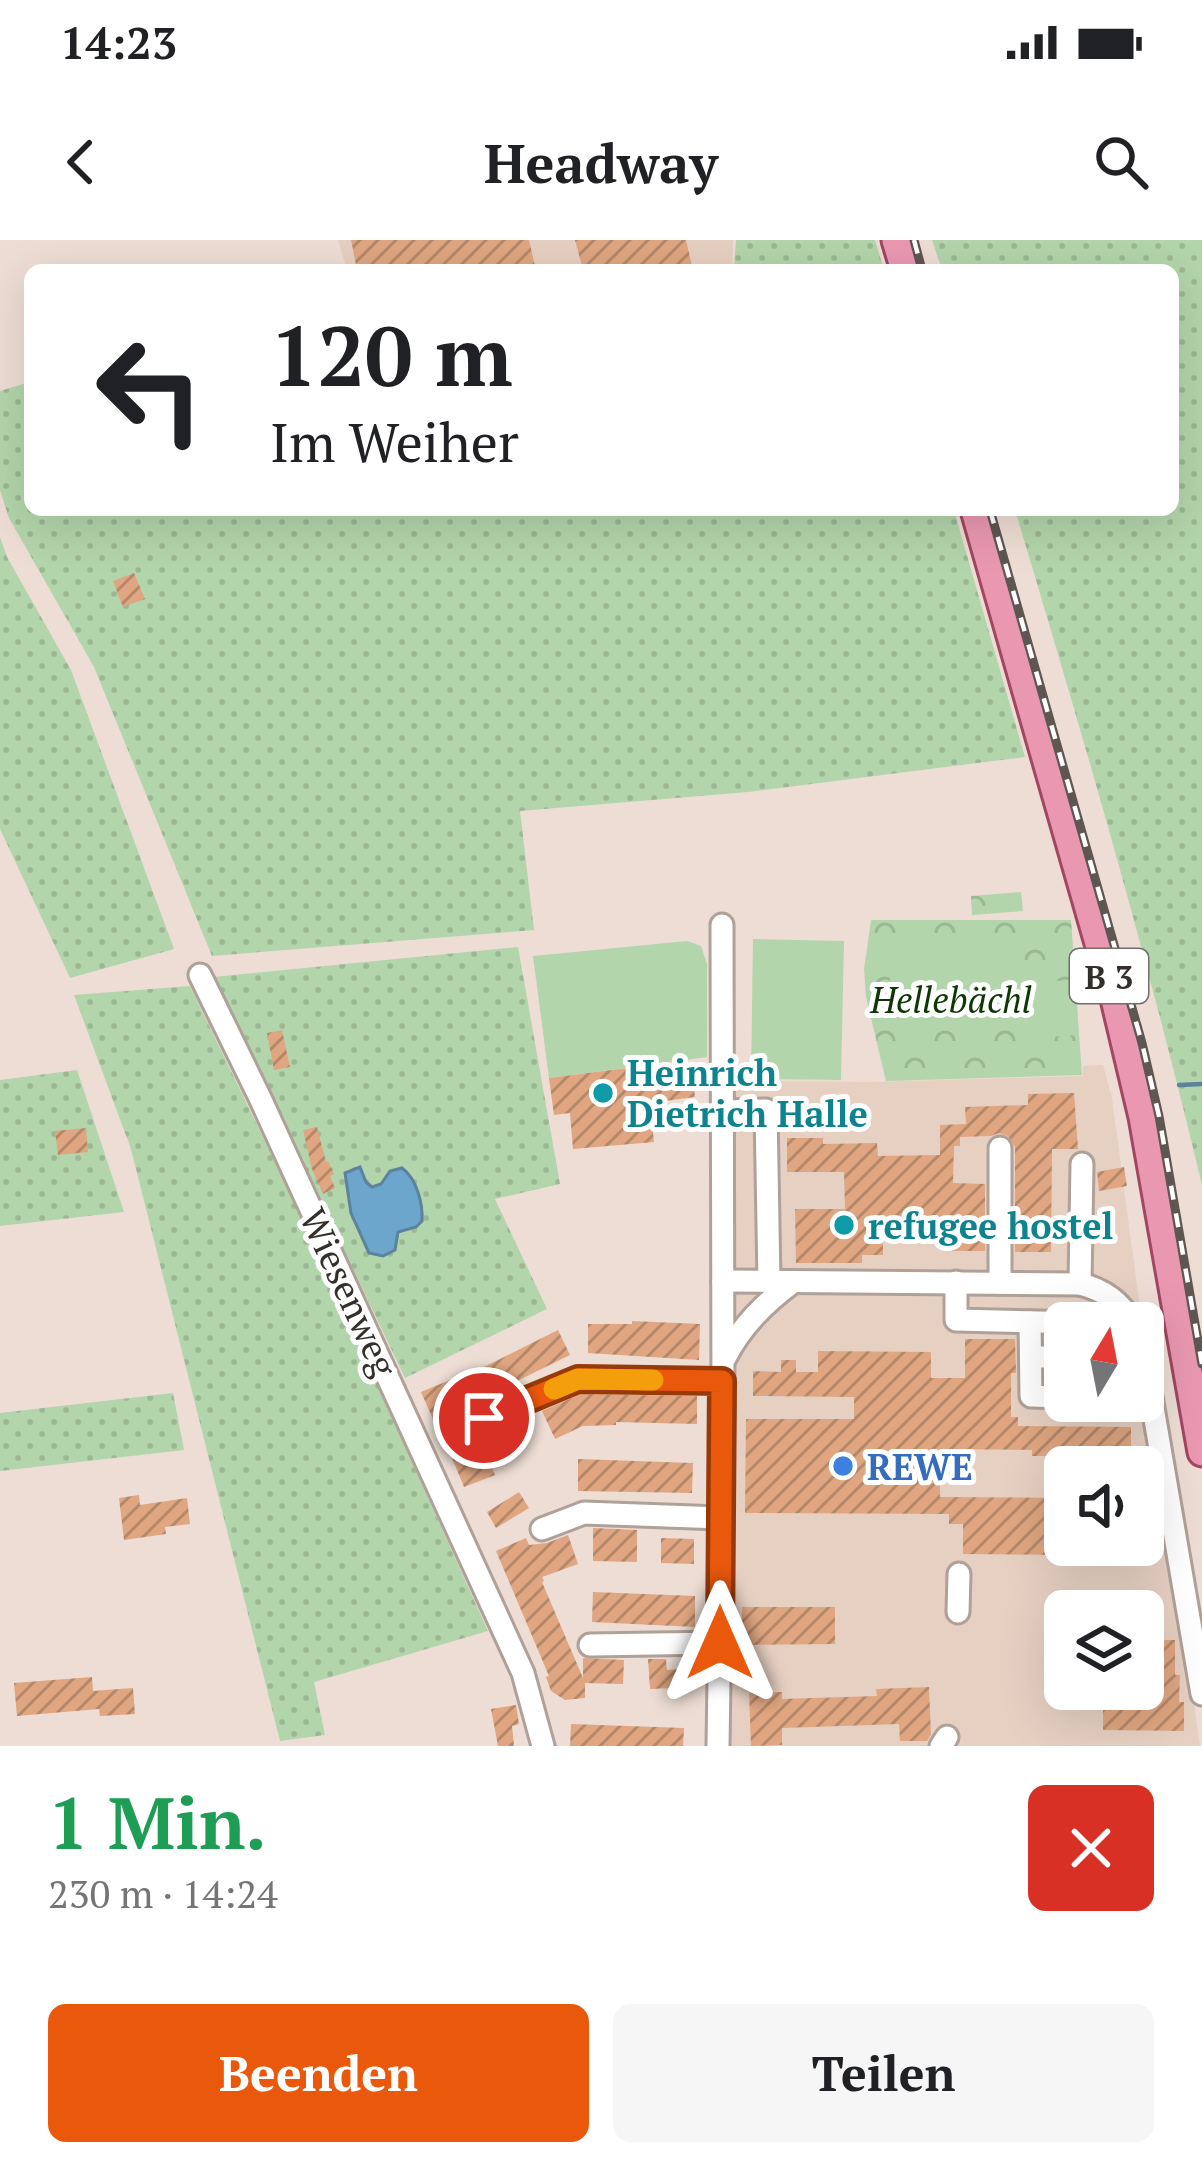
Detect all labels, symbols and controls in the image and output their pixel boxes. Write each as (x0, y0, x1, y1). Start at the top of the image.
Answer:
text: 14:23 (60, 12, 177, 72)
text: Headway (484, 127, 718, 198)
icon: back (48, 129, 114, 195)
icon: search (1088, 129, 1154, 195)
text: 120 m (270, 299, 513, 410)
icon: left (72, 312, 228, 468)
text: Im Weiher (270, 406, 519, 477)
road number: B 3 (1070, 949, 1148, 1003)
park label: Hellebächl (869, 976, 1032, 1023)
place label: Heinrich Dietrich Halle (627, 1049, 868, 1137)
marker: Heinrich Dietrich Halle (590, 1080, 616, 1106)
street label: Wiesenweg (290, 1200, 409, 1385)
place label: refugee hostel (868, 1202, 1114, 1249)
marker: refugee hostel (831, 1212, 857, 1238)
north arrow (1044, 1302, 1164, 1422)
map controls (1044, 1302, 1164, 1710)
pin (433, 1367, 535, 1469)
icon: arrive (451, 1385, 517, 1451)
place label: REWE (867, 1443, 973, 1490)
button: sound (1044, 1446, 1164, 1566)
marker: REWE (830, 1453, 856, 1479)
position arrow (657, 1580, 783, 1706)
button: layers (1044, 1590, 1164, 1710)
text: 1 Min. (48, 1774, 267, 1870)
button: close (1028, 1785, 1154, 1911)
text: 230 m · 14:24 (48, 1867, 278, 1919)
button: Beenden (48, 2004, 589, 2142)
button: Teilen (613, 2004, 1154, 2142)

